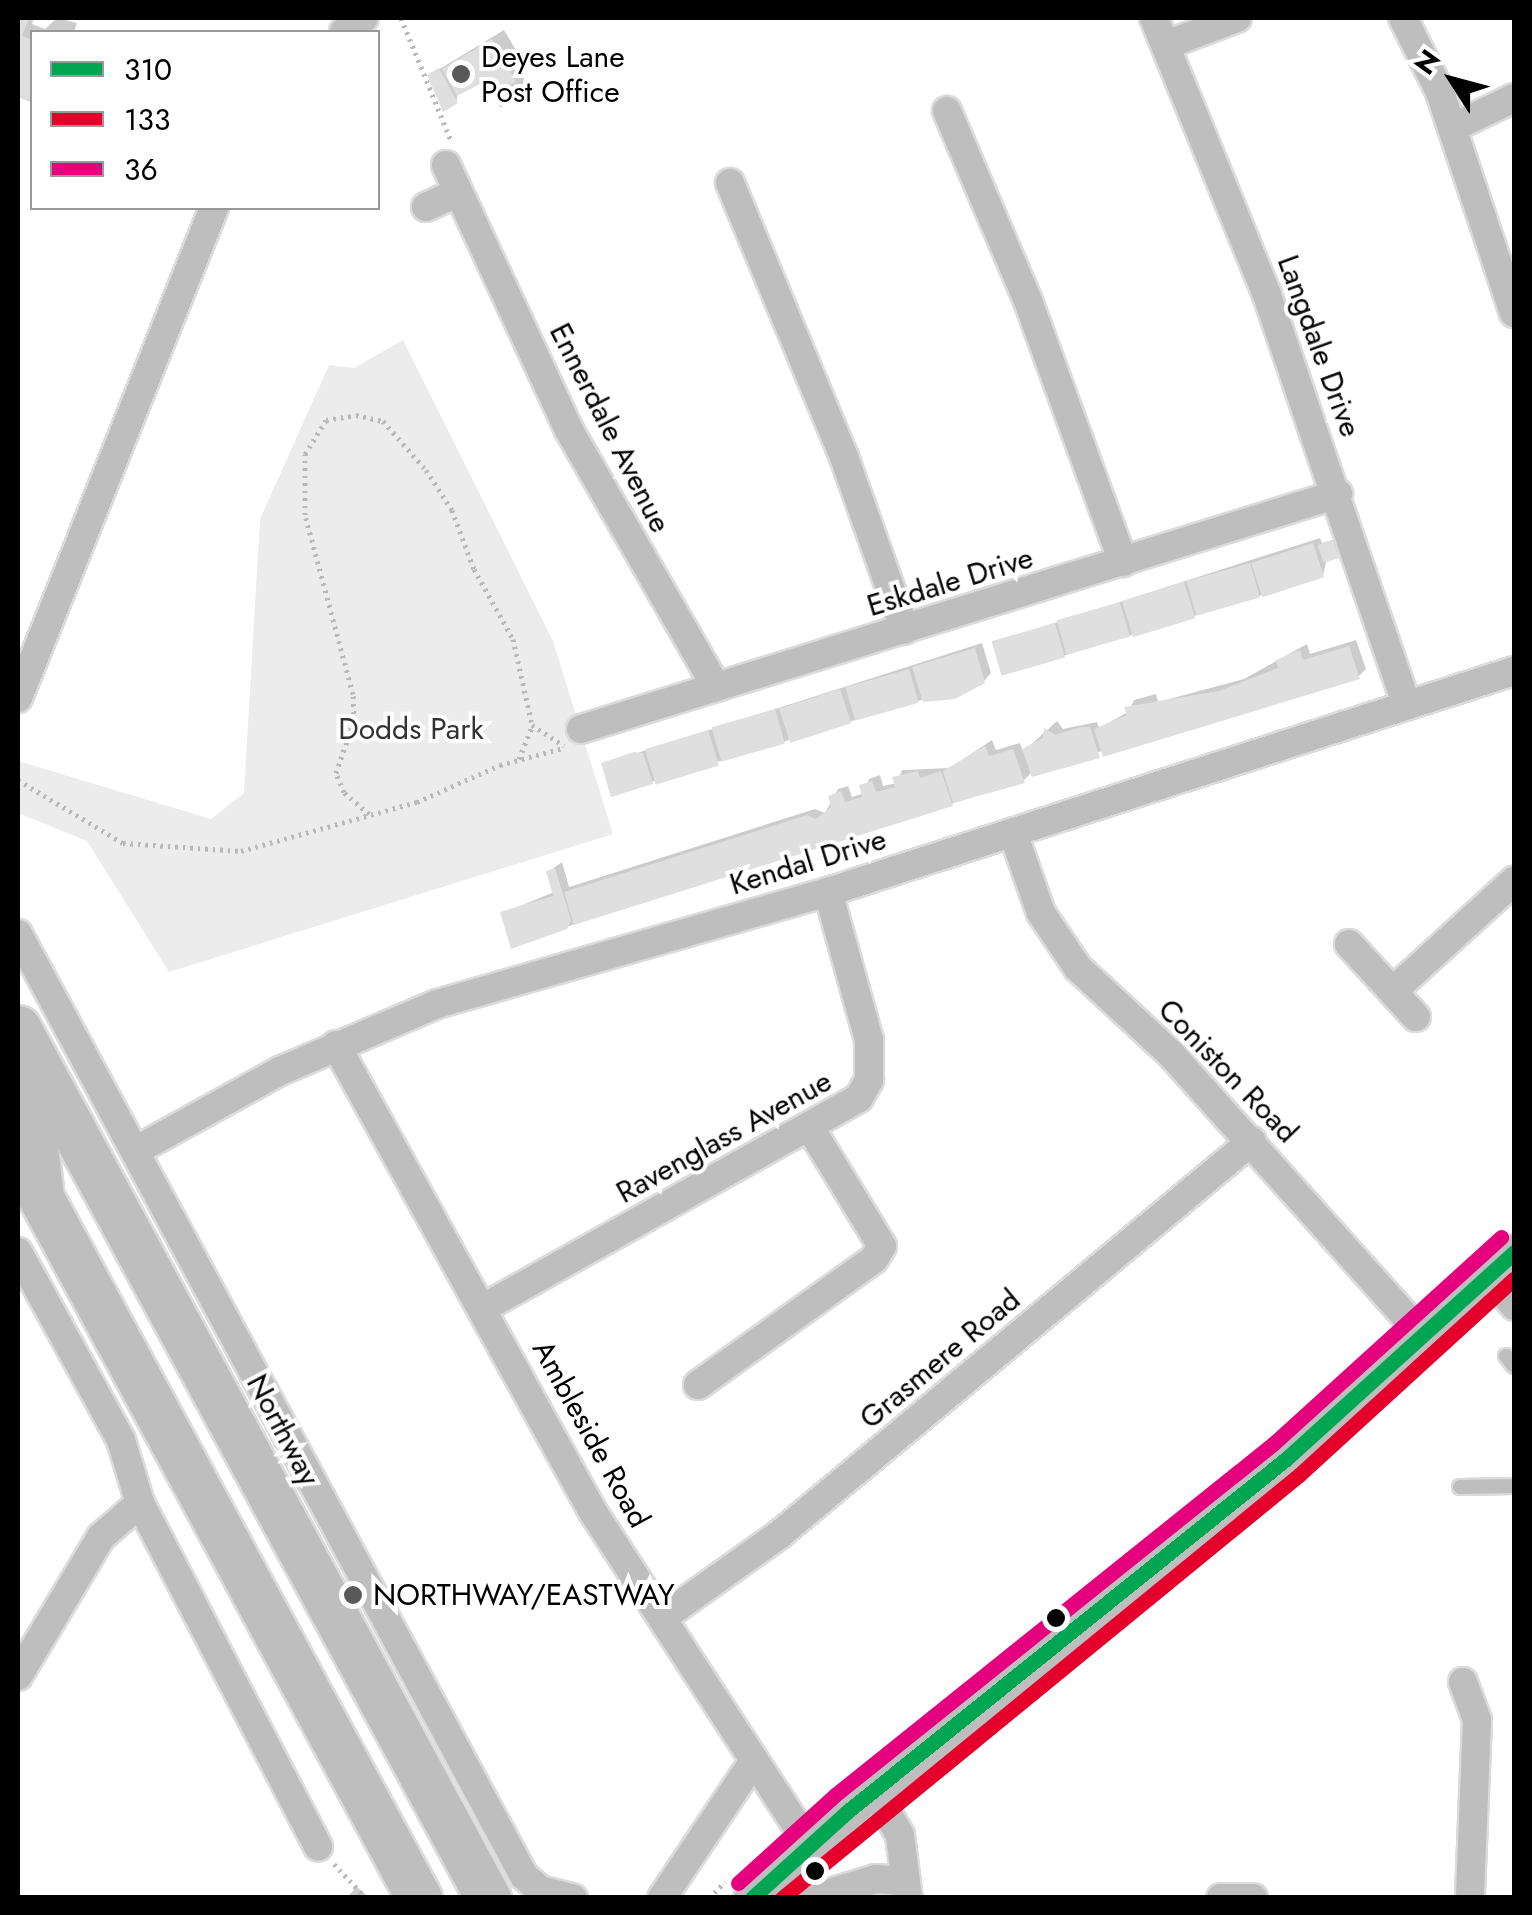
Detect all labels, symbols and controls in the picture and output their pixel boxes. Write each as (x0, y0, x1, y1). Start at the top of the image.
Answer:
legend (30, 30, 380, 210)
north arrow (1402, 30, 1502, 130)
place label: Deyes Lane Post Office (481, 39, 625, 110)
text: N (1404, 41, 1450, 83)
text: 310 (124, 48, 172, 91)
marker: Deyes Lane Post Office (450, 63, 472, 85)
text: 133 (124, 98, 170, 141)
text: 36 (124, 148, 158, 191)
street label: Langdale Drive (1270, 250, 1368, 442)
street label: Ennerdale Avenue (542, 317, 678, 539)
street label: Eskdale Drive (863, 540, 1037, 624)
park label: Dodds Park (338, 711, 484, 747)
street label: Kendal Drive (726, 821, 890, 903)
street label: Coniston Road (1151, 992, 1305, 1150)
street label: Ravenglass Avenue (610, 1063, 838, 1211)
street label: Grasmere Road (853, 1282, 1027, 1436)
street label: Ambleside Road (525, 1334, 657, 1534)
street label: Northway (239, 1368, 327, 1492)
place label: NORTHWAY/EASTWAY (373, 1577, 675, 1613)
marker: NORTHWAY/EASTWAY (342, 1584, 364, 1606)
unlabelled marker (1046, 1608, 1066, 1628)
unlabelled marker (805, 1861, 825, 1881)

